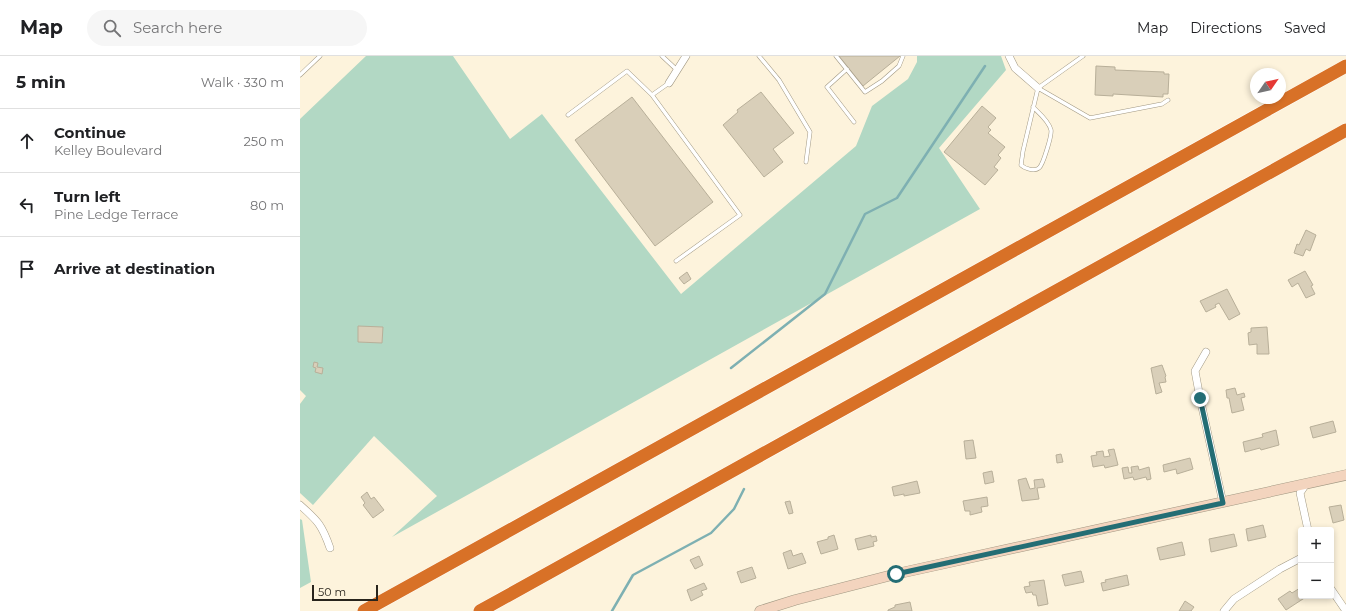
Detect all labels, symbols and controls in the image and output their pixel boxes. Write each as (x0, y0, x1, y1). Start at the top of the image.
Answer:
search box (87, 10, 367, 46)
text: Map (20, 16, 63, 39)
icon: search (101, 17, 123, 39)
text: Search here (133, 18, 222, 37)
text: Map (1137, 19, 1168, 37)
text: Directions (1190, 19, 1262, 37)
text: Saved (1284, 19, 1326, 37)
north arrow (1250, 68, 1286, 104)
text: 5 min (16, 72, 66, 92)
text: Walk · 330 m (201, 74, 284, 90)
text: Continue (54, 123, 126, 142)
icon: ahead (16, 130, 38, 152)
text: 250 m (243, 133, 284, 149)
text: Kelley Boulevard (54, 142, 162, 158)
text: Turn left (54, 187, 121, 206)
icon: left (16, 194, 38, 216)
text: 80 m (250, 197, 284, 213)
text: Pine Ledge Terrace (54, 206, 178, 222)
icon: arrive (16, 258, 38, 280)
text: Arrive at destination (54, 259, 215, 278)
route end (1191, 389, 1209, 407)
map controls (1298, 527, 1334, 599)
button: + (1298, 527, 1334, 563)
button: − (1298, 563, 1334, 599)
route start (887, 565, 905, 583)
scale bar (312, 583, 378, 602)
text: 50 m (318, 585, 346, 599)

